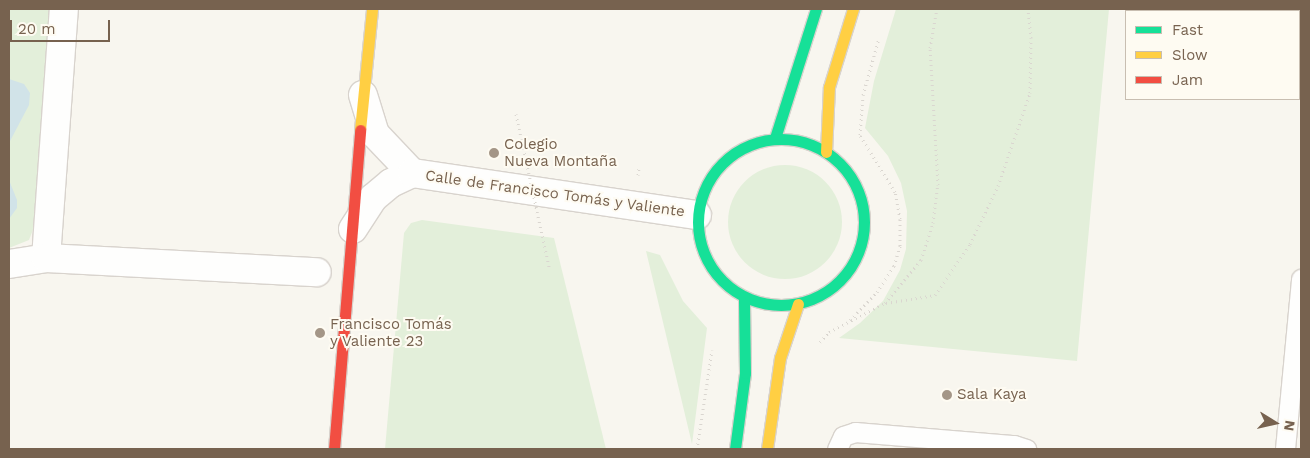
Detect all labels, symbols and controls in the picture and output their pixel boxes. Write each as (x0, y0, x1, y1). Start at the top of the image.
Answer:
scale bar (12, 10, 112, 42)
legend (1125, 10, 1300, 100)
text: 20 m (18, 20, 56, 38)
text: Fast (1172, 21, 1203, 39)
text: Slow (1172, 46, 1208, 64)
text: Jam (1172, 71, 1203, 89)
place label: Colegio Nueva Montaña (504, 135, 617, 170)
marker: Colegio Nueva Montaña (488, 147, 500, 159)
street label: Calle de Francisco Tomás y Valiente (423, 167, 687, 221)
place label: Francisco Tomás y Valiente 23 (330, 315, 452, 350)
marker: Francisco Tomás y Valiente 23 (314, 327, 326, 339)
place label: Sala Kaya (957, 386, 1027, 404)
marker: Sala Kaya (941, 389, 953, 401)
north arrow (1250, 398, 1300, 448)
text: N (1281, 419, 1299, 432)

